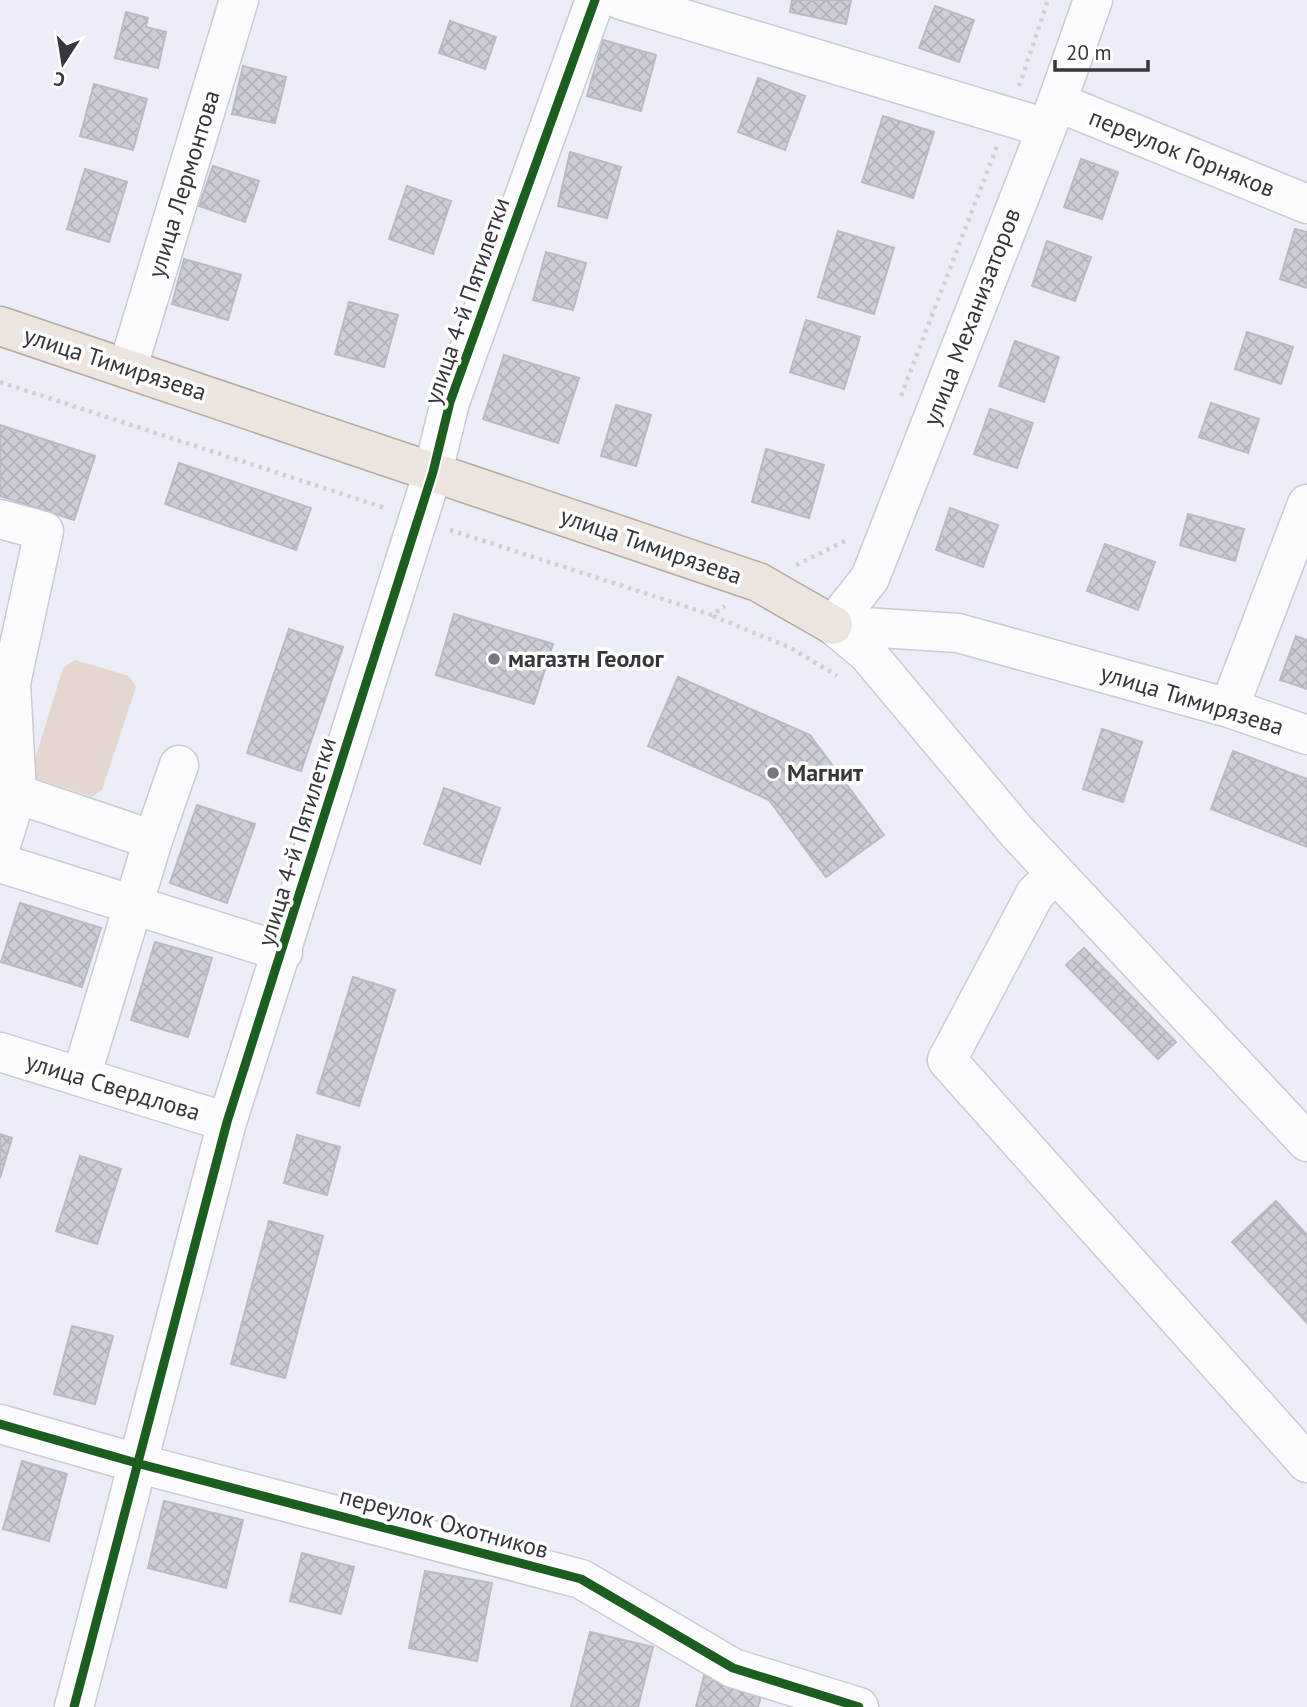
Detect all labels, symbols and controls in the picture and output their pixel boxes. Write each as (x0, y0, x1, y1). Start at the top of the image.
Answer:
north arrow (28, 28, 98, 98)
scale bar (1055, 28, 1148, 72)
text: 20 m (1066, 39, 1112, 66)
text: С (51, 67, 67, 92)
street label: улица Лермонтова (140, 86, 227, 281)
street label: переулок Горняков (1085, 101, 1280, 204)
street label: улица 4-й Пятилетки (417, 193, 517, 408)
street label: улица Механизаторов (916, 204, 1027, 430)
street label: улица Тимирязева (20, 319, 210, 408)
street label: улица Тимирязева (556, 500, 746, 591)
place label: магазтн Геолог (508, 643, 665, 674)
marker: магазтн Геолог (486, 651, 502, 667)
street label: улица Тимирязева (1097, 657, 1288, 742)
street label: улица 4-й Пятилетки (250, 734, 343, 950)
place label: Магнит (787, 757, 864, 788)
marker: Магнит (765, 765, 781, 781)
street label: улица Свердлова (22, 1045, 204, 1128)
street label: переулок Охотников (336, 1480, 552, 1565)

